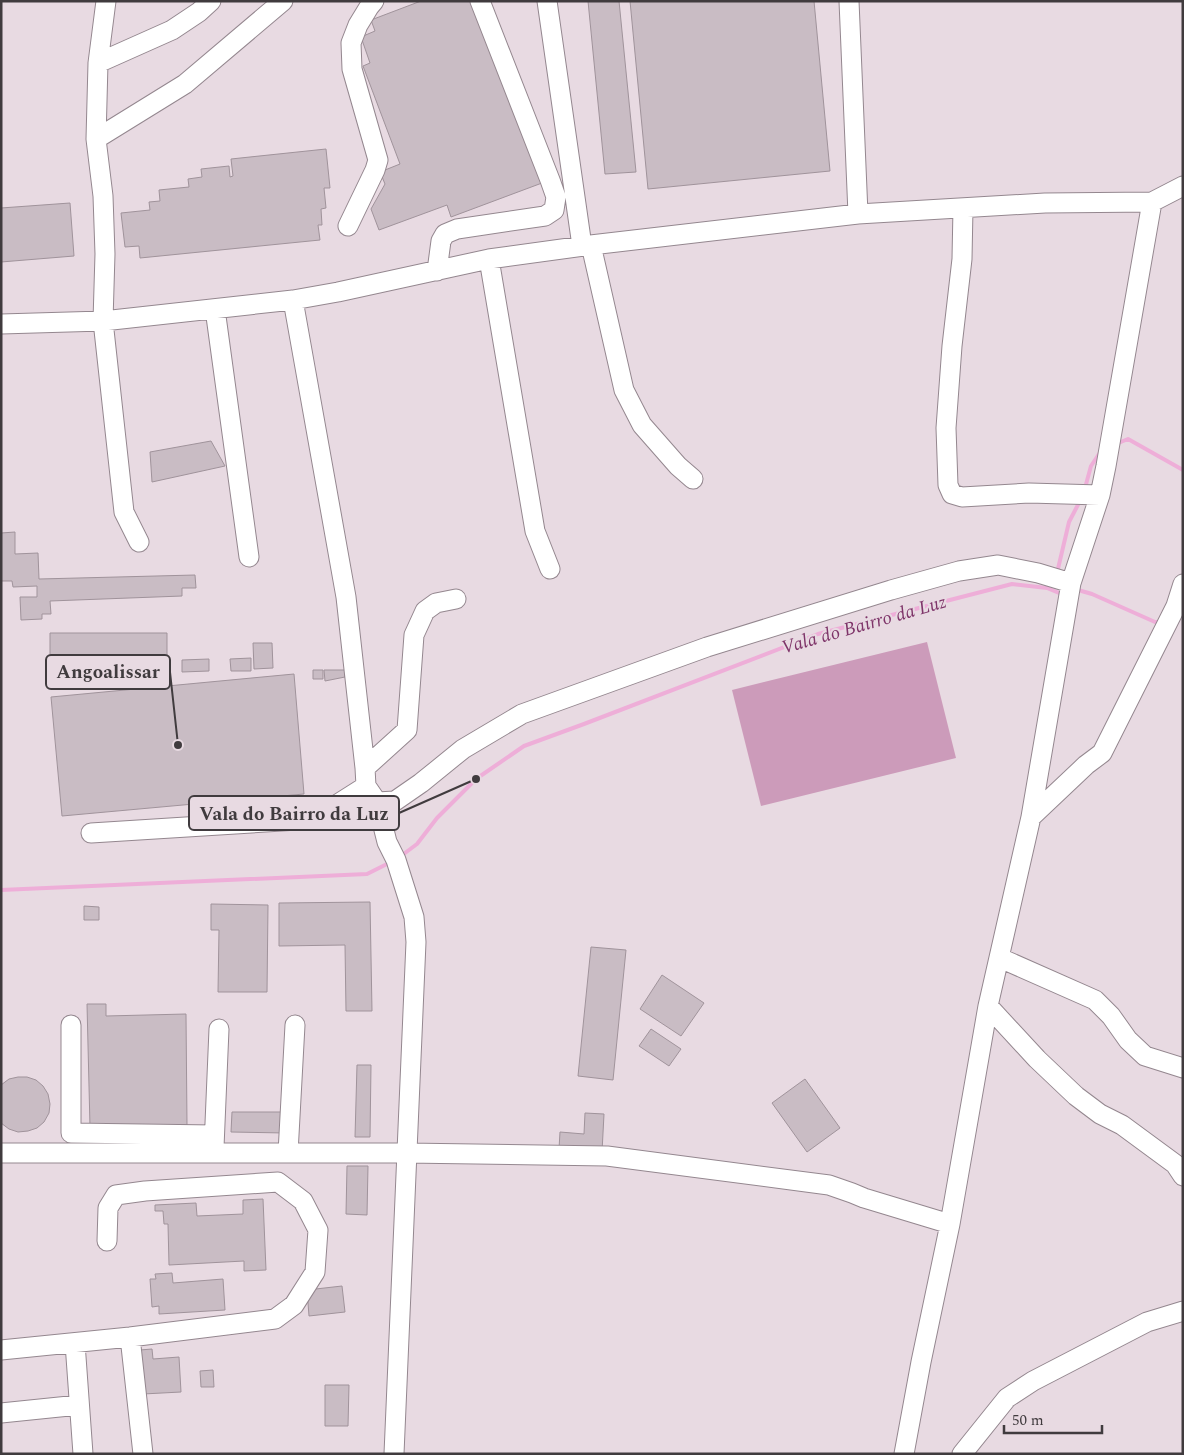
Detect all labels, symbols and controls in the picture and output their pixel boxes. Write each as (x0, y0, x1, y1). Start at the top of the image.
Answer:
water label: Vala do Bairro da Luz (778, 587, 950, 662)
callout: Angoalissar (46, 655, 170, 689)
text: Angoalissar (56, 658, 161, 687)
callout: Vala do Bairro da Luz (189, 796, 399, 830)
text: Vala do Bairro da Luz (199, 800, 389, 829)
scale bar (1004, 1402, 1102, 1434)
text: 50 m (1012, 1409, 1044, 1432)

